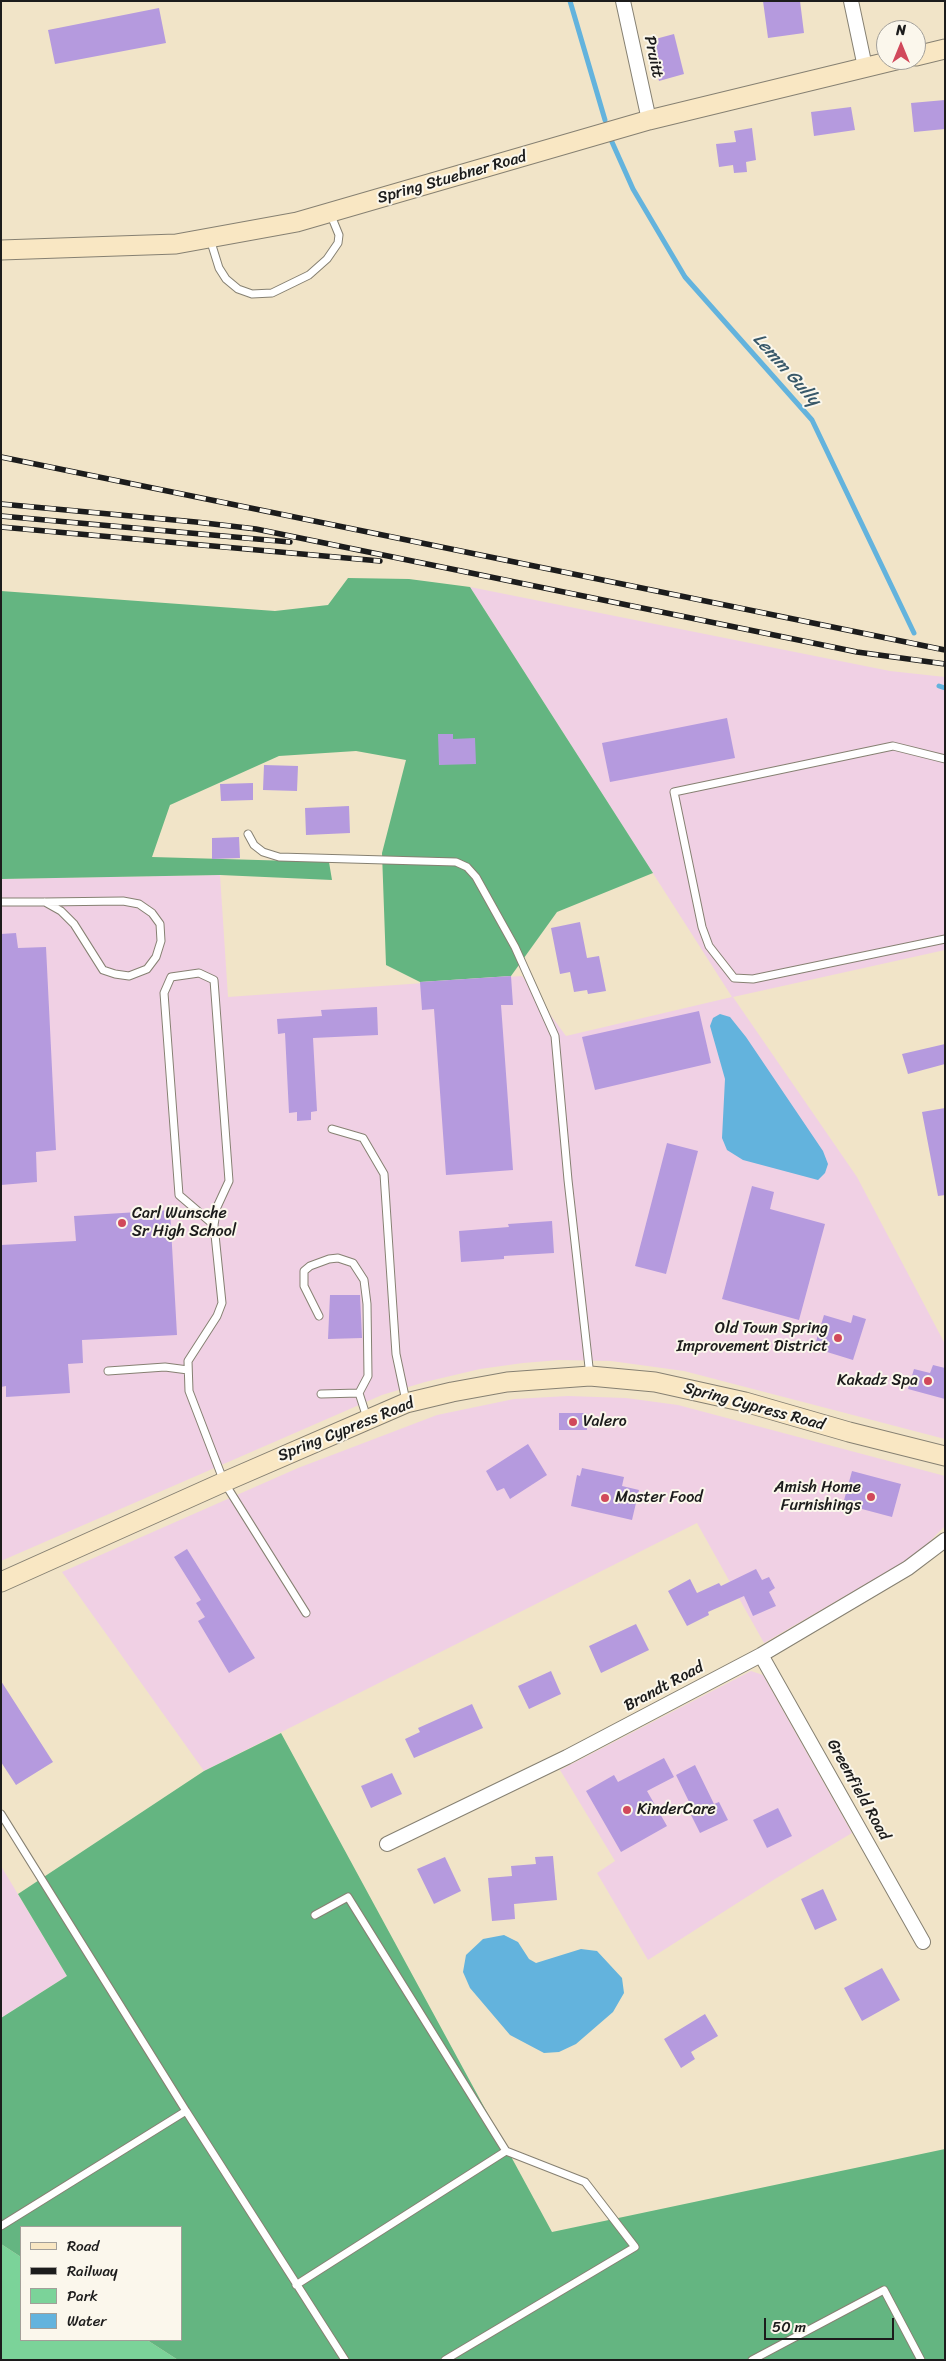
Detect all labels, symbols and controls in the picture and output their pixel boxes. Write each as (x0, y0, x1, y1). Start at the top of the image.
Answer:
text: N (896, 18, 906, 43)
north arrow (876, 20, 926, 70)
street label: Pruitt (639, 34, 667, 80)
street label: Spring Stuebner Road (375, 148, 529, 208)
water label: Lemm Gully (748, 329, 824, 411)
place label: Carl Wunsche Sr High School (132, 1204, 236, 1242)
marker: Carl Wunsche Sr High School (116, 1217, 128, 1229)
place label: Old Town Spring Improvement District (676, 1319, 828, 1357)
marker: Old Town Spring Improvement District (832, 1332, 844, 1344)
place label: Kakadz Spa (837, 1371, 918, 1391)
marker: Kakadz Spa (922, 1375, 934, 1387)
street label: Spring Cypress Road (681, 1379, 827, 1435)
street label: Spring Cypress Road (275, 1394, 417, 1466)
place label: Valero (583, 1412, 627, 1432)
marker: Valero (567, 1416, 579, 1428)
place label: Amish Home Furnishings (774, 1478, 861, 1516)
place label: Master Food (615, 1488, 703, 1508)
marker: Amish Home Furnishings (865, 1491, 877, 1503)
marker: Master Food (599, 1492, 611, 1504)
street label: Brandt Road (621, 1658, 707, 1716)
street label: Greenfield Road (822, 1736, 894, 1844)
place label: KinderCare (637, 1800, 716, 1820)
marker: KinderCare (621, 1804, 633, 1816)
legend (20, 2226, 182, 2341)
text: Road (67, 2233, 99, 2259)
text: Railway (67, 2258, 118, 2284)
text: Park (67, 2283, 98, 2309)
text: Water (67, 2308, 107, 2334)
scale bar (766, 2308, 896, 2340)
text: 50 m (772, 2314, 806, 2340)

